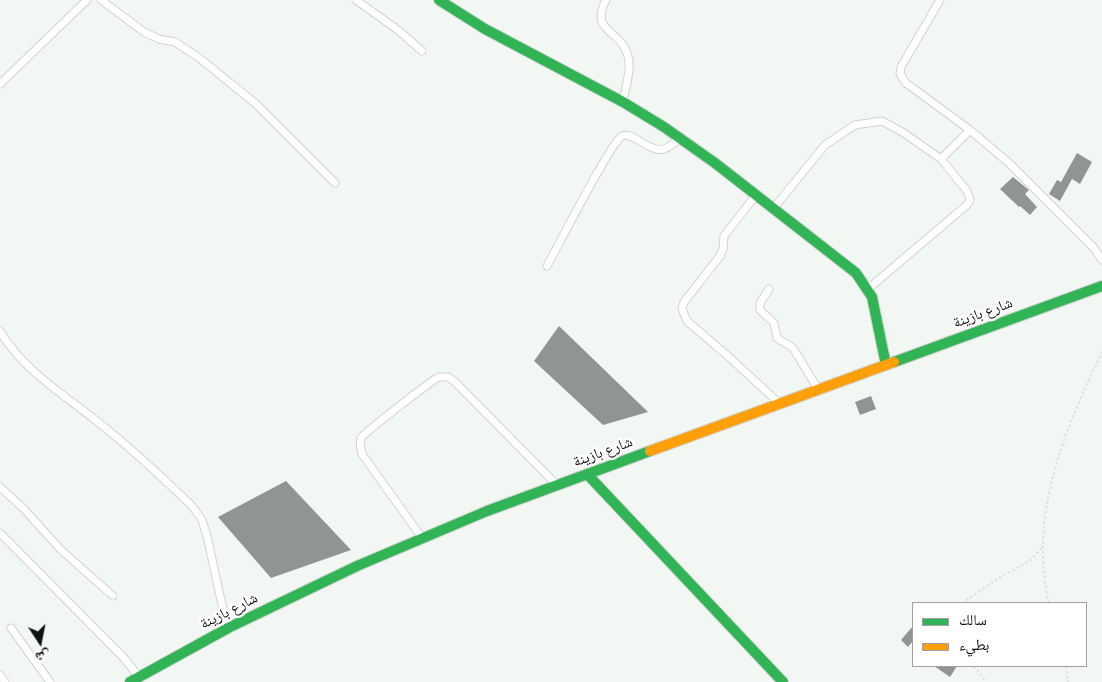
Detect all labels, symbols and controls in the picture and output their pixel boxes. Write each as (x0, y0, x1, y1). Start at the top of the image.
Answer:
street label: شارع بازينة (951, 294, 1015, 332)
street label: شارع بازينة (571, 433, 635, 471)
street label: شارع بازينة (197, 589, 261, 633)
legend (912, 602, 1087, 667)
text: سالك (959, 610, 987, 629)
north arrow (15, 617, 65, 667)
text: بطيء (959, 635, 989, 654)
text: ش (34, 646, 52, 667)

